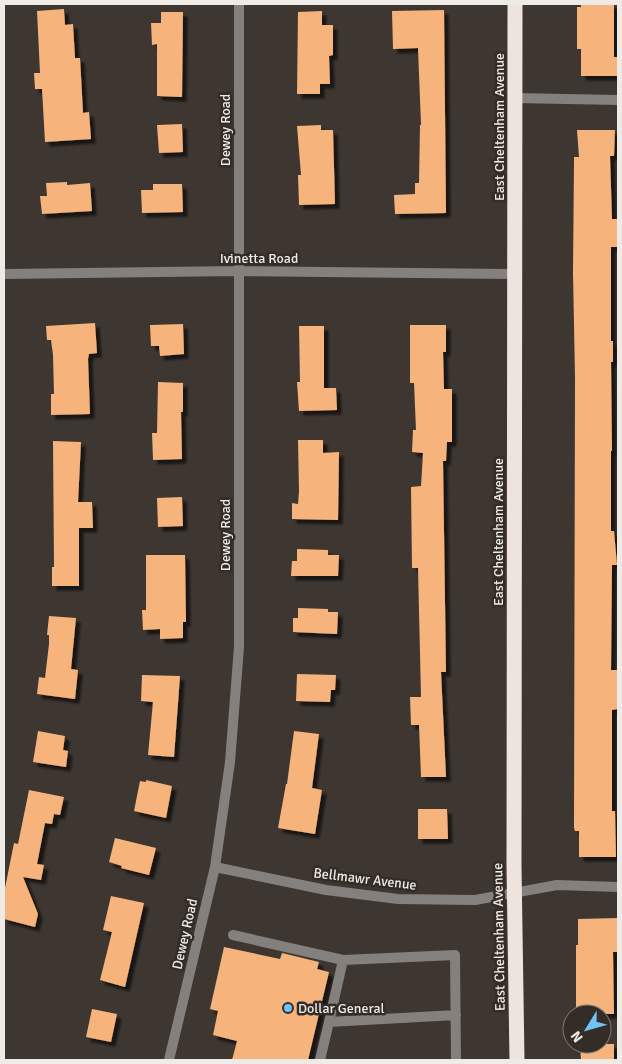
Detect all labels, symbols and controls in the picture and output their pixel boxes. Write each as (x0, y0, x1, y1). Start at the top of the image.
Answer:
street label: East Cheltenham Avenue (491, 53, 508, 201)
street label: Dewey Road (217, 94, 234, 166)
street label: Ivinetta Road (220, 250, 298, 267)
street label: East Cheltenham Avenue (490, 458, 507, 606)
street label: Dewey Road (217, 499, 234, 571)
street label: East Cheltenham Avenue (489, 863, 509, 1011)
street label: Bellmawr Avenue (312, 864, 418, 894)
street label: Dewey Road (169, 897, 201, 971)
place label: Dollar General (298, 1000, 385, 1017)
marker: Dollar General (282, 1002, 294, 1014)
north arrow (562, 1004, 612, 1054)
text: N (567, 1028, 587, 1046)

